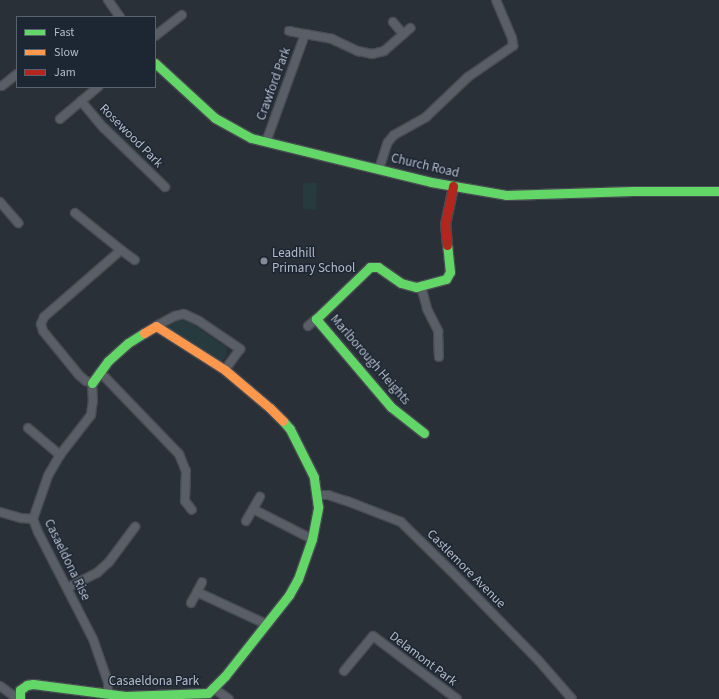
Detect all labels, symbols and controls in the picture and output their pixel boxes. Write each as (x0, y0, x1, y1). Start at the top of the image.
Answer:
legend (16, 16, 156, 88)
text: Fast (54, 24, 74, 41)
text: Slow (54, 44, 79, 61)
street label: Crawford Park (254, 45, 294, 123)
text: Jam (54, 64, 76, 81)
street label: Rosewood Park (96, 101, 166, 171)
street label: Church Road (389, 151, 461, 181)
place label: Leadhill Primary School (272, 246, 355, 277)
marker: Leadhill Primary School (259, 256, 269, 266)
street label: Marlborough Heights (327, 312, 413, 408)
street label: Casaeldona Rise (41, 517, 93, 603)
street label: Castlemore Avenue (423, 526, 509, 612)
street label: Delamont Park (386, 629, 460, 689)
street label: Casaeldona Park (109, 673, 199, 689)

